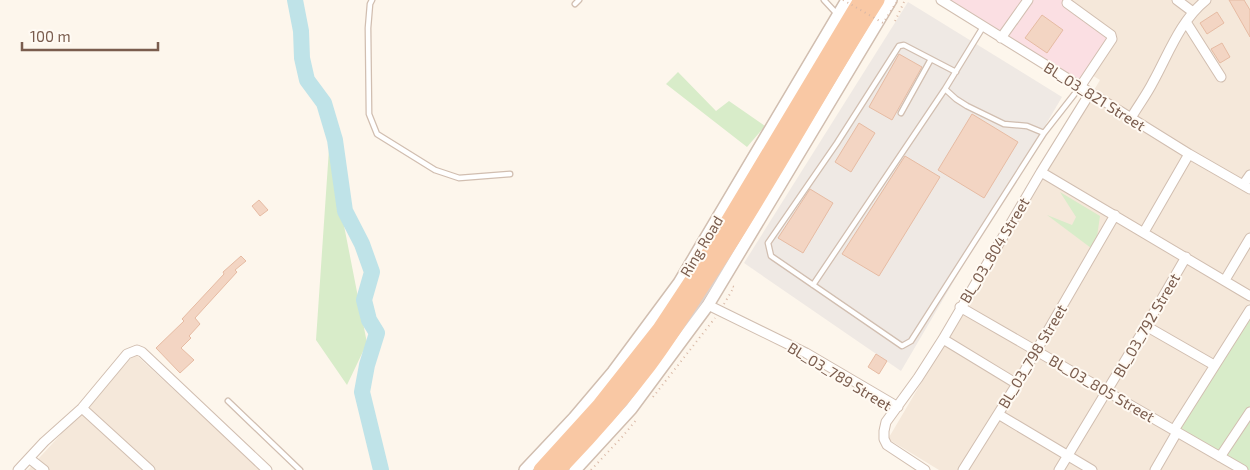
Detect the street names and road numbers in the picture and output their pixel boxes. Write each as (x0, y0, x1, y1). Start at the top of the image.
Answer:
street label: BL_03_821 Street (1041, 58, 1149, 135)
street label: BL_03_804 Street (955, 194, 1033, 306)
street label: Ring Road (676, 212, 726, 280)
street label: BL_03_792 Street (1109, 269, 1183, 380)
street label: BL_03_798 Street (994, 301, 1070, 411)
street label: BL_03_789 Street (785, 338, 895, 414)
street label: BL_03_805 Street (1046, 351, 1158, 426)

